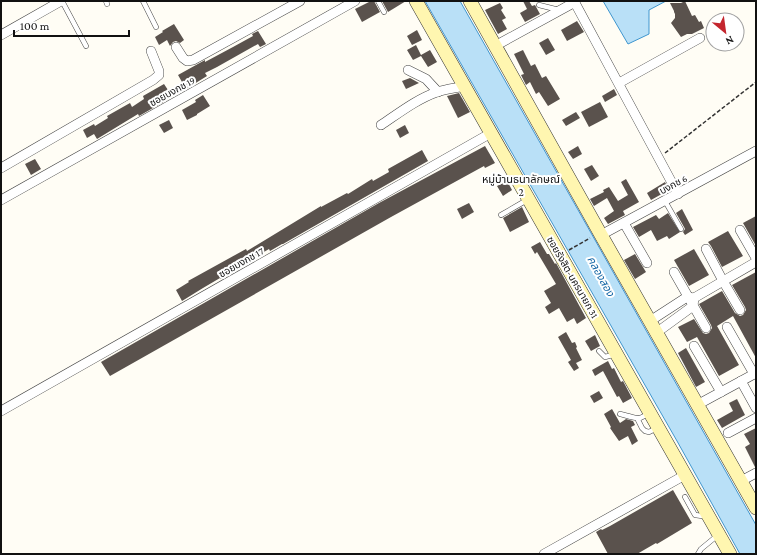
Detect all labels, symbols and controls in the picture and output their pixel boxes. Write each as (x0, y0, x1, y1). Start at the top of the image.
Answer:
scale bar (14, 12, 129, 38)
north arrow (705, 12, 745, 52)
text: 100 m (20, 19, 50, 33)
text: N (723, 34, 736, 48)
street label: ซอยบงกช 19 (148, 74, 197, 108)
district label: หมู่บ้านธนาลักษณ์ 2 (482, 173, 560, 198)
street label: บงกช 6 (657, 173, 689, 196)
street label: ซอยรังสิต-นครนายก 31 (545, 234, 600, 320)
street label: ซอยบงกช 17 (217, 245, 266, 280)
water label: คลองสอง (585, 254, 617, 299)

